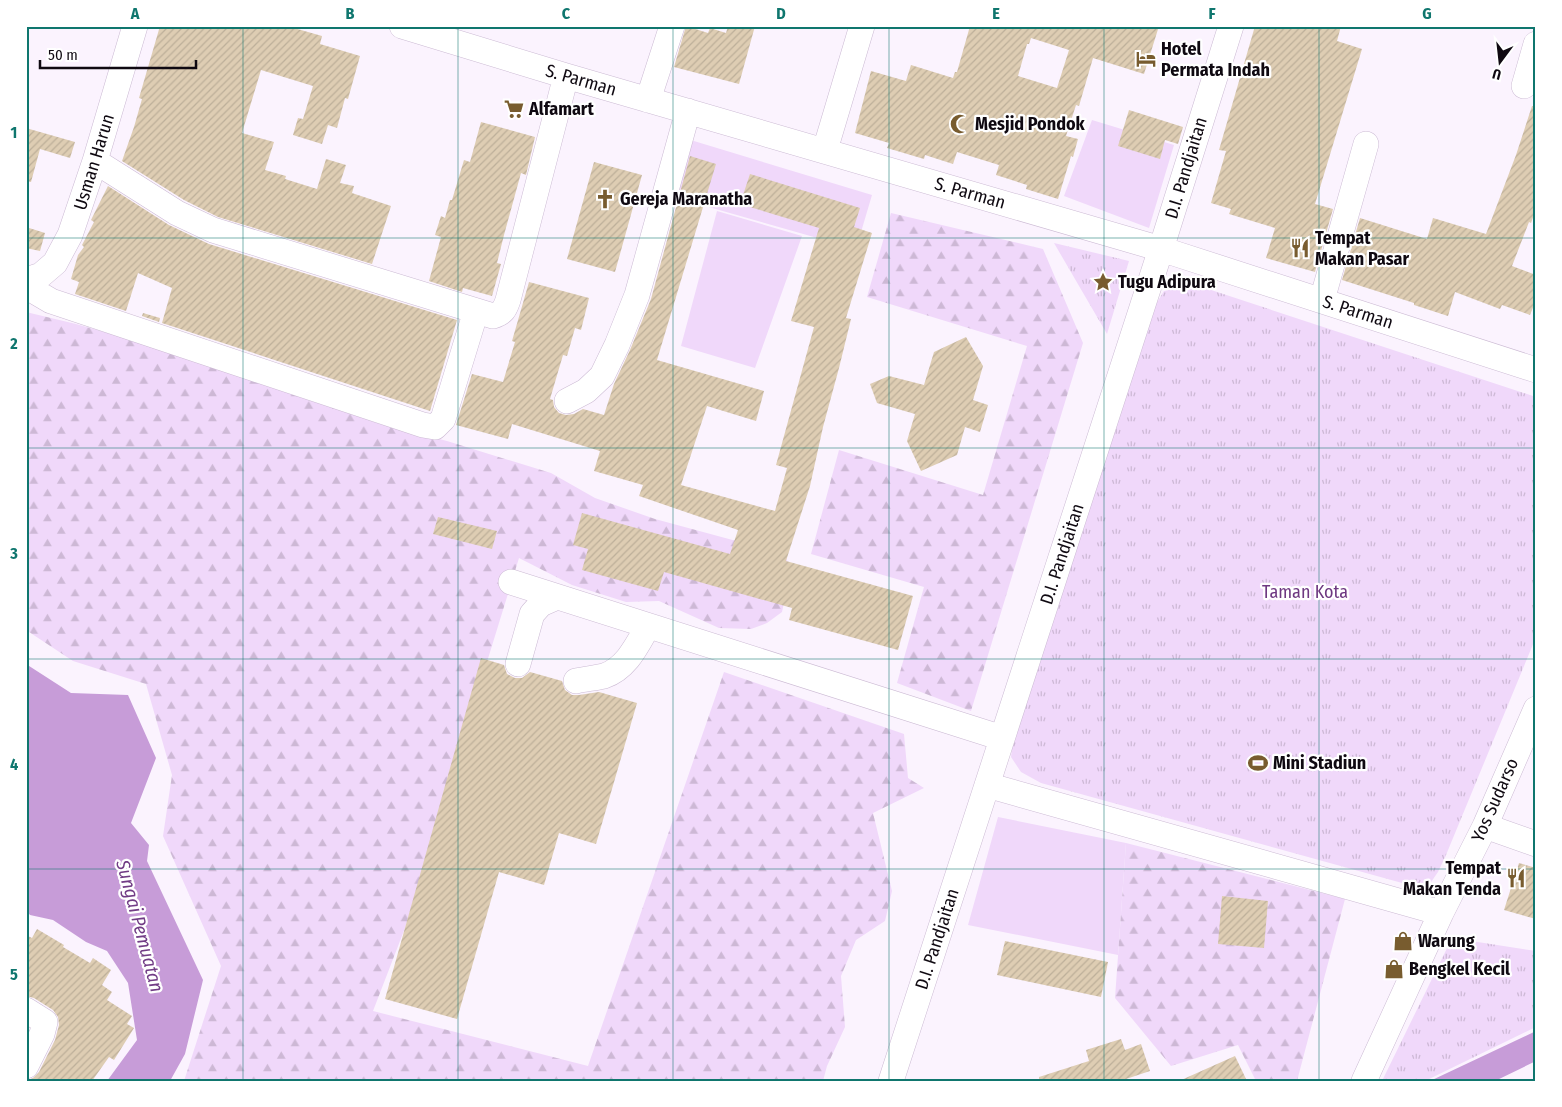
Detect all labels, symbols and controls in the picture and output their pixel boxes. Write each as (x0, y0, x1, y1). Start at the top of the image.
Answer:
text: A (130, 4, 140, 23)
text: B (346, 4, 355, 23)
text: C (562, 4, 571, 23)
text: D (776, 4, 786, 23)
text: E (992, 4, 1000, 23)
text: F (1208, 4, 1216, 23)
text: G (1422, 4, 1432, 23)
scale bar (40, 38, 196, 70)
place label: Hotel Permata Indah (1161, 38, 1270, 81)
north arrow (1474, 38, 1524, 88)
text: 50 m (48, 46, 78, 64)
hotel icon: Hotel Permata Indah (1135, 48, 1157, 70)
street label: S. Parman (543, 59, 619, 101)
text: U (1491, 65, 1503, 83)
supermarket icon: Alfamart (503, 98, 525, 120)
place label: Alfamart (528, 98, 594, 120)
street label: Usman Harun (69, 111, 119, 213)
mosque icon: Mesjid Pondok (949, 113, 971, 135)
place label: Mesjid Pondok (975, 113, 1086, 135)
street label: D.I. Pandjaitan (1160, 115, 1212, 221)
text: 1 (11, 123, 17, 142)
street label: S. Parman (932, 172, 1008, 214)
church icon: Gereja Maranatha (594, 188, 616, 210)
place label: Gereja Maranatha (620, 188, 752, 210)
place label: Tempat Makan Pasar (1315, 227, 1409, 270)
restaurant icon: Tempat Makan Pasar (1289, 237, 1311, 259)
place icon: Tugu Adipura (1092, 271, 1114, 293)
place label: Tugu Adipura (1118, 271, 1216, 293)
street label: S. Parman (1320, 290, 1396, 334)
text: 2 (9, 334, 18, 353)
street label: D.I. Pandjaitan (1035, 501, 1089, 607)
text: 3 (9, 544, 18, 563)
park label: Taman Kota (1262, 581, 1348, 603)
sports icon: Mini Stadiun (1247, 752, 1269, 774)
place label: Mini Stadiun (1273, 752, 1366, 774)
text: 4 (10, 755, 18, 774)
street label: Yos Sudarso (1467, 755, 1523, 845)
water label: Sungai Pemuatan (111, 856, 169, 995)
place label: Tempat Makan Tenda (1403, 857, 1502, 900)
restaurant icon: Tempat Makan Tenda (1505, 867, 1527, 889)
street label: D.I. Pandjaitan (910, 886, 964, 992)
shop icon: Warung (1392, 930, 1414, 952)
place label: Warung (1418, 930, 1475, 952)
shop icon: Bengkel Kecil (1383, 958, 1405, 980)
place label: Bengkel Kecil (1409, 958, 1510, 980)
text: 5 (10, 965, 18, 984)

